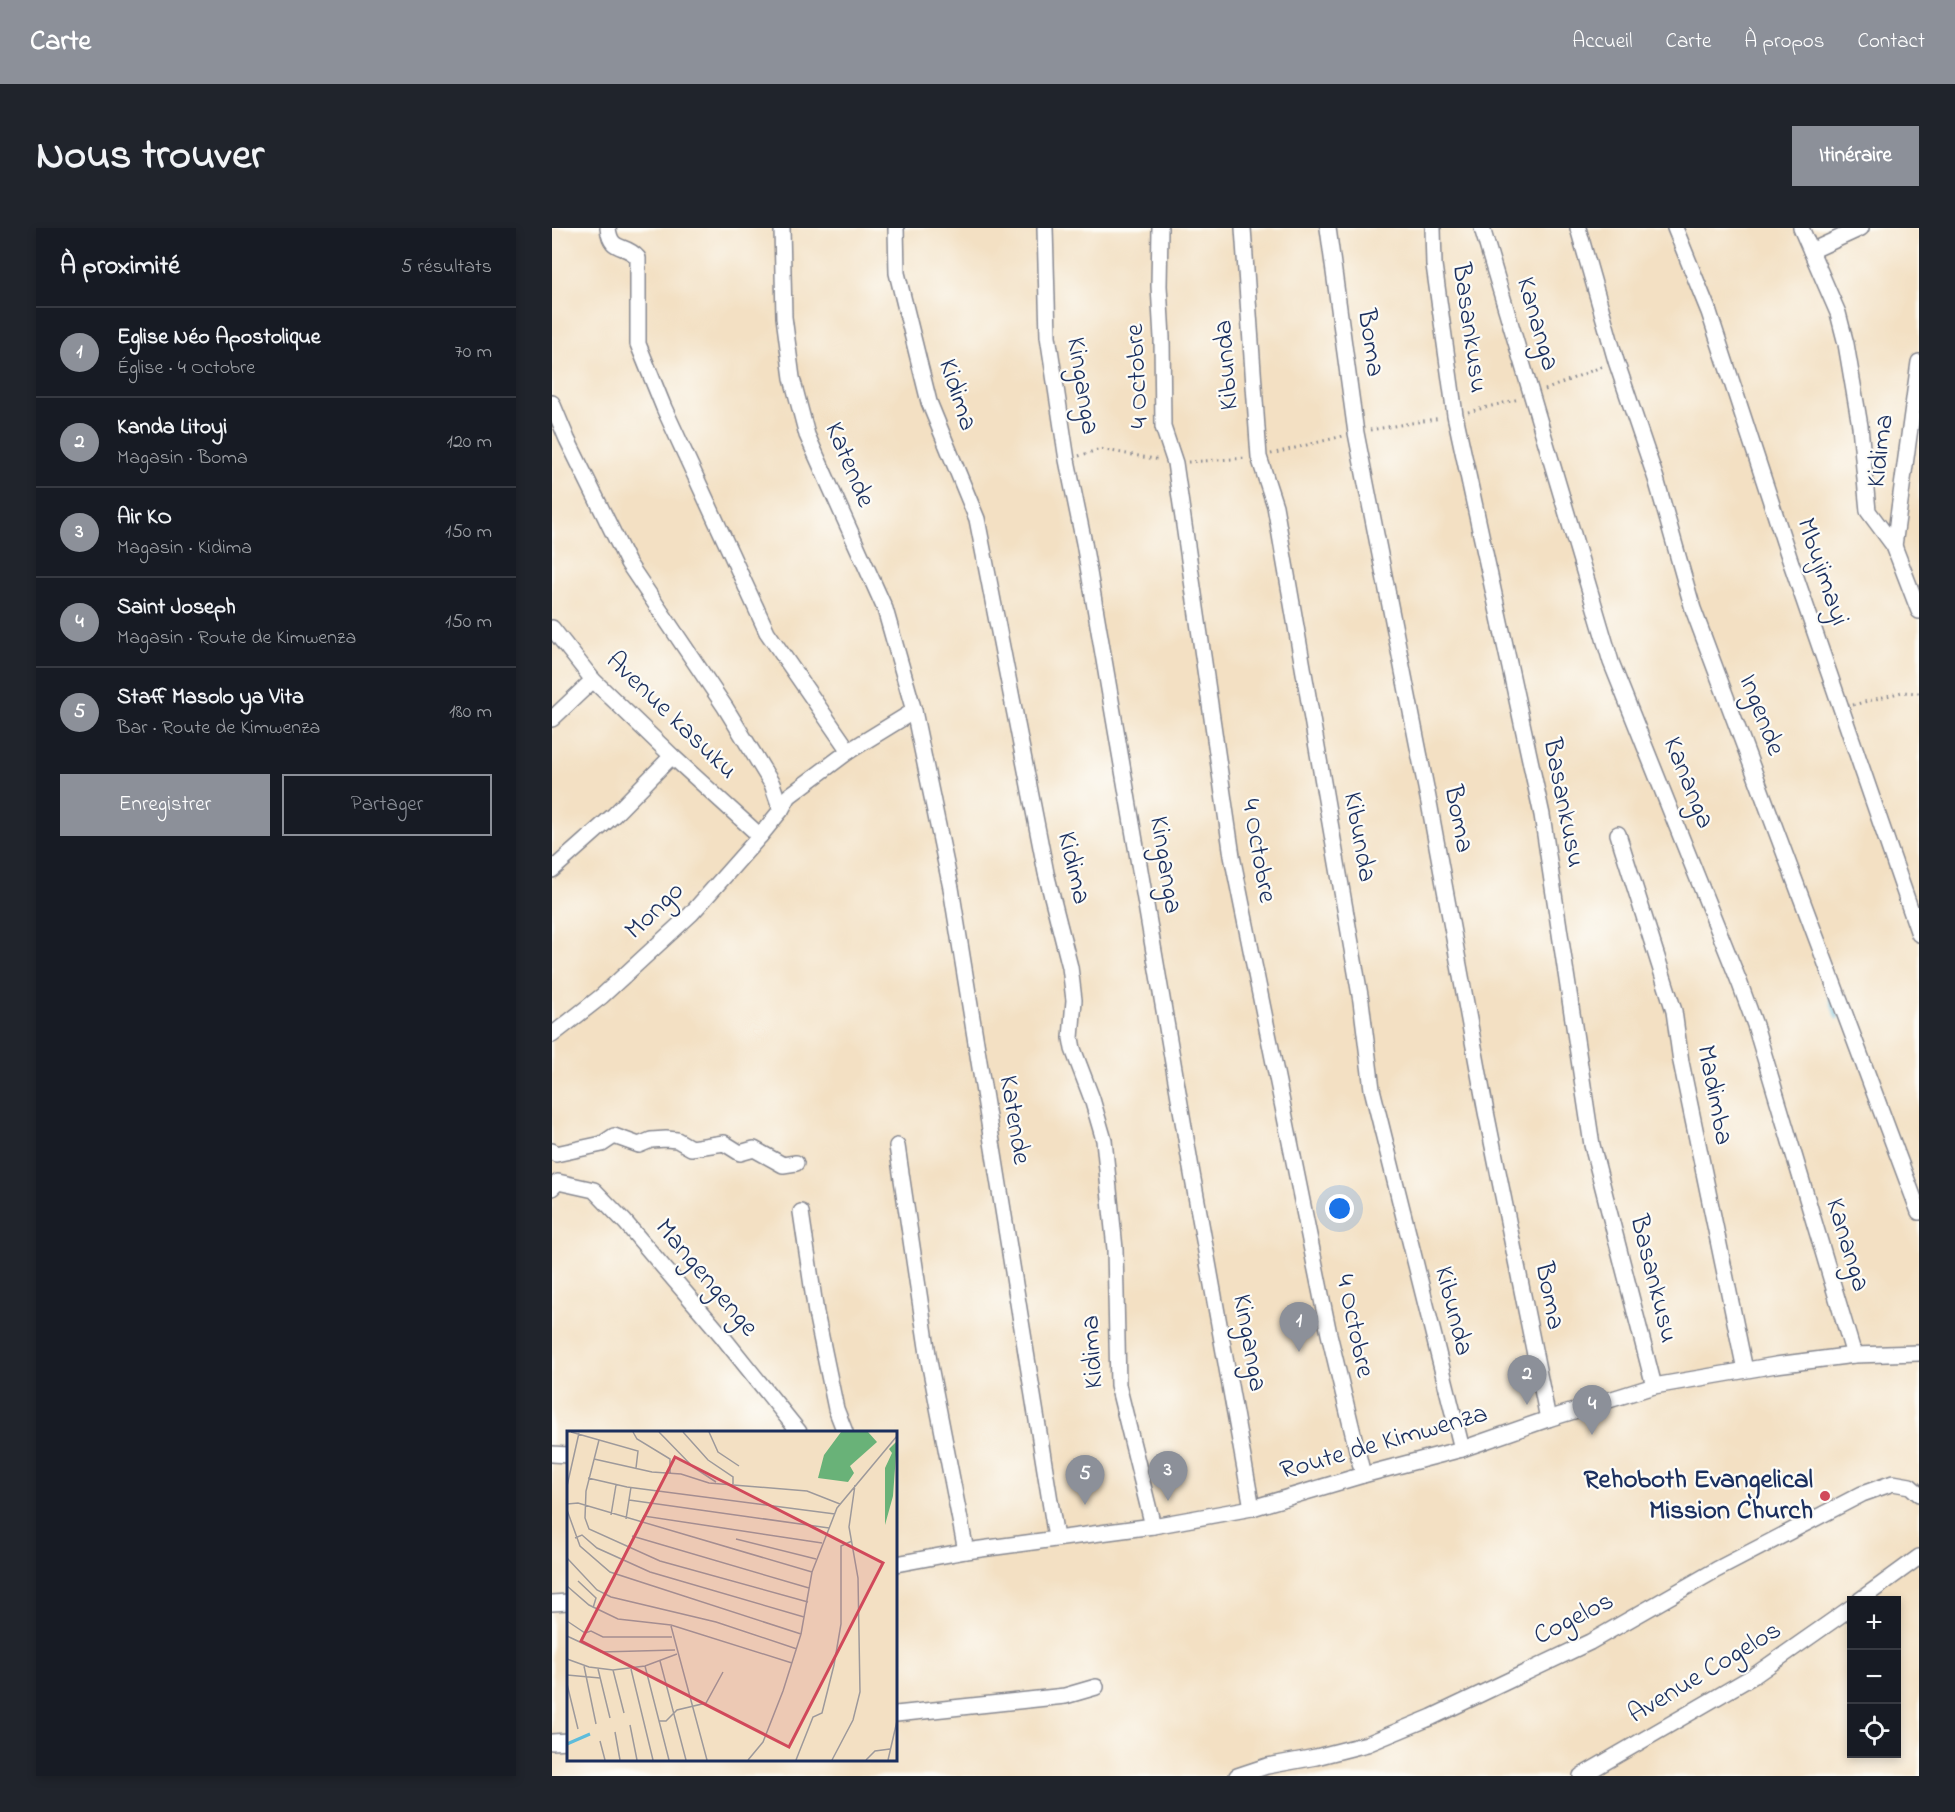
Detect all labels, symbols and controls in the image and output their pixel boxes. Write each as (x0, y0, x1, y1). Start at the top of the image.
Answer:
text: Carte (30, 22, 91, 63)
text: Accueil (1572, 27, 1633, 57)
text: Carte (1666, 27, 1711, 57)
text: À propos (1744, 27, 1824, 57)
text: Contact (1857, 27, 1925, 57)
text: Nous trouver (36, 126, 264, 187)
button: Itinéraire (1792, 126, 1919, 186)
text: À proximité (60, 248, 180, 286)
text: 5 résultats (401, 253, 492, 282)
street label: Basankusu (1440, 260, 1497, 395)
street label: Kananga (1505, 273, 1569, 375)
street label: Boma (1346, 306, 1394, 379)
street label: Kibunda (1204, 318, 1250, 412)
text: Eglise Néo Apostolique (117, 322, 321, 354)
street label: 4 Octobre (1116, 322, 1160, 429)
street label: Kinganga (1055, 335, 1109, 437)
text: 1 (76, 338, 83, 367)
text: 70 m (455, 338, 492, 367)
text: Église · 4 Octobre (117, 354, 255, 383)
street label: Kidima (927, 354, 987, 436)
text: Kanda Litoyi (117, 412, 227, 444)
street label: Kidima (1857, 412, 1905, 490)
street label: Katende (814, 416, 885, 515)
text: 2 (75, 428, 84, 457)
text: 120 m (447, 428, 492, 457)
text: Magasin · Boma (117, 444, 248, 473)
text: Air KO (117, 502, 172, 534)
street label: Mbujimayi (1785, 513, 1859, 631)
text: 3 (75, 518, 84, 547)
text: 150 m (445, 518, 492, 547)
text: Magasin · Kidima (117, 534, 252, 563)
text: Saint Joseph (117, 592, 236, 624)
text: 4 (75, 608, 84, 637)
text: 150 m (445, 608, 492, 637)
text: Magasin · Route de Kimwenza (117, 624, 356, 653)
street label: Avenue kasuku (596, 643, 746, 789)
street label: Ingende (1728, 669, 1795, 762)
text: Staff Masolo ya Vita (117, 682, 304, 714)
text: 5 (74, 698, 85, 727)
text: 180 m (449, 698, 492, 727)
text: Bar · Route de Kimwenza (117, 714, 320, 743)
street label: Kananga (1652, 731, 1724, 835)
street label: Basankusu (1531, 734, 1595, 871)
button: Enregistrer (60, 774, 270, 836)
button: Partager (282, 774, 492, 836)
street label: Boma (1432, 781, 1484, 856)
street label: Kibunda (1332, 789, 1386, 885)
street label: 4 Octobre (1230, 796, 1286, 907)
street label: Kinganga (1138, 814, 1192, 916)
street label: Kidima (1046, 828, 1100, 908)
street label: Mongo (616, 873, 694, 949)
street label: Madimba (1685, 1042, 1743, 1148)
street label: Katende (988, 1073, 1040, 1168)
your location (1325, 1194, 1354, 1223)
street label: Kananga (1814, 1194, 1880, 1296)
street label: Mangengenge (645, 1210, 768, 1346)
street label: Basankusu (1618, 1210, 1688, 1347)
street label: Boma (1523, 1258, 1575, 1333)
street label: Kibunda (1423, 1262, 1483, 1360)
street label: 4 Octobre (1324, 1271, 1384, 1382)
street label: Kinganga (1221, 1291, 1277, 1395)
pin: 1 (1280, 1302, 1318, 1352)
street label: Kidima (1072, 1314, 1114, 1390)
pin: 2 (1508, 1356, 1546, 1405)
pin: 4 (1572, 1386, 1612, 1435)
street label: Route de Kimwenza (1276, 1395, 1492, 1491)
inset map (567, 1431, 897, 1761)
pin: 3 (1148, 1452, 1188, 1501)
pin: 5 (1066, 1456, 1104, 1505)
place label: Rehoboth Evangelical Mission Church (1584, 1461, 1813, 1531)
marker: Rehoboth Evangelical Mission Church (1818, 1489, 1832, 1503)
street label: Cogelos (1527, 1582, 1621, 1656)
map controls (1847, 1596, 1901, 1758)
button: + (1847, 1596, 1901, 1650)
street label: Avenue Cogelos (1621, 1612, 1789, 1734)
button: − (1847, 1650, 1901, 1704)
button: locate (1847, 1704, 1901, 1758)

